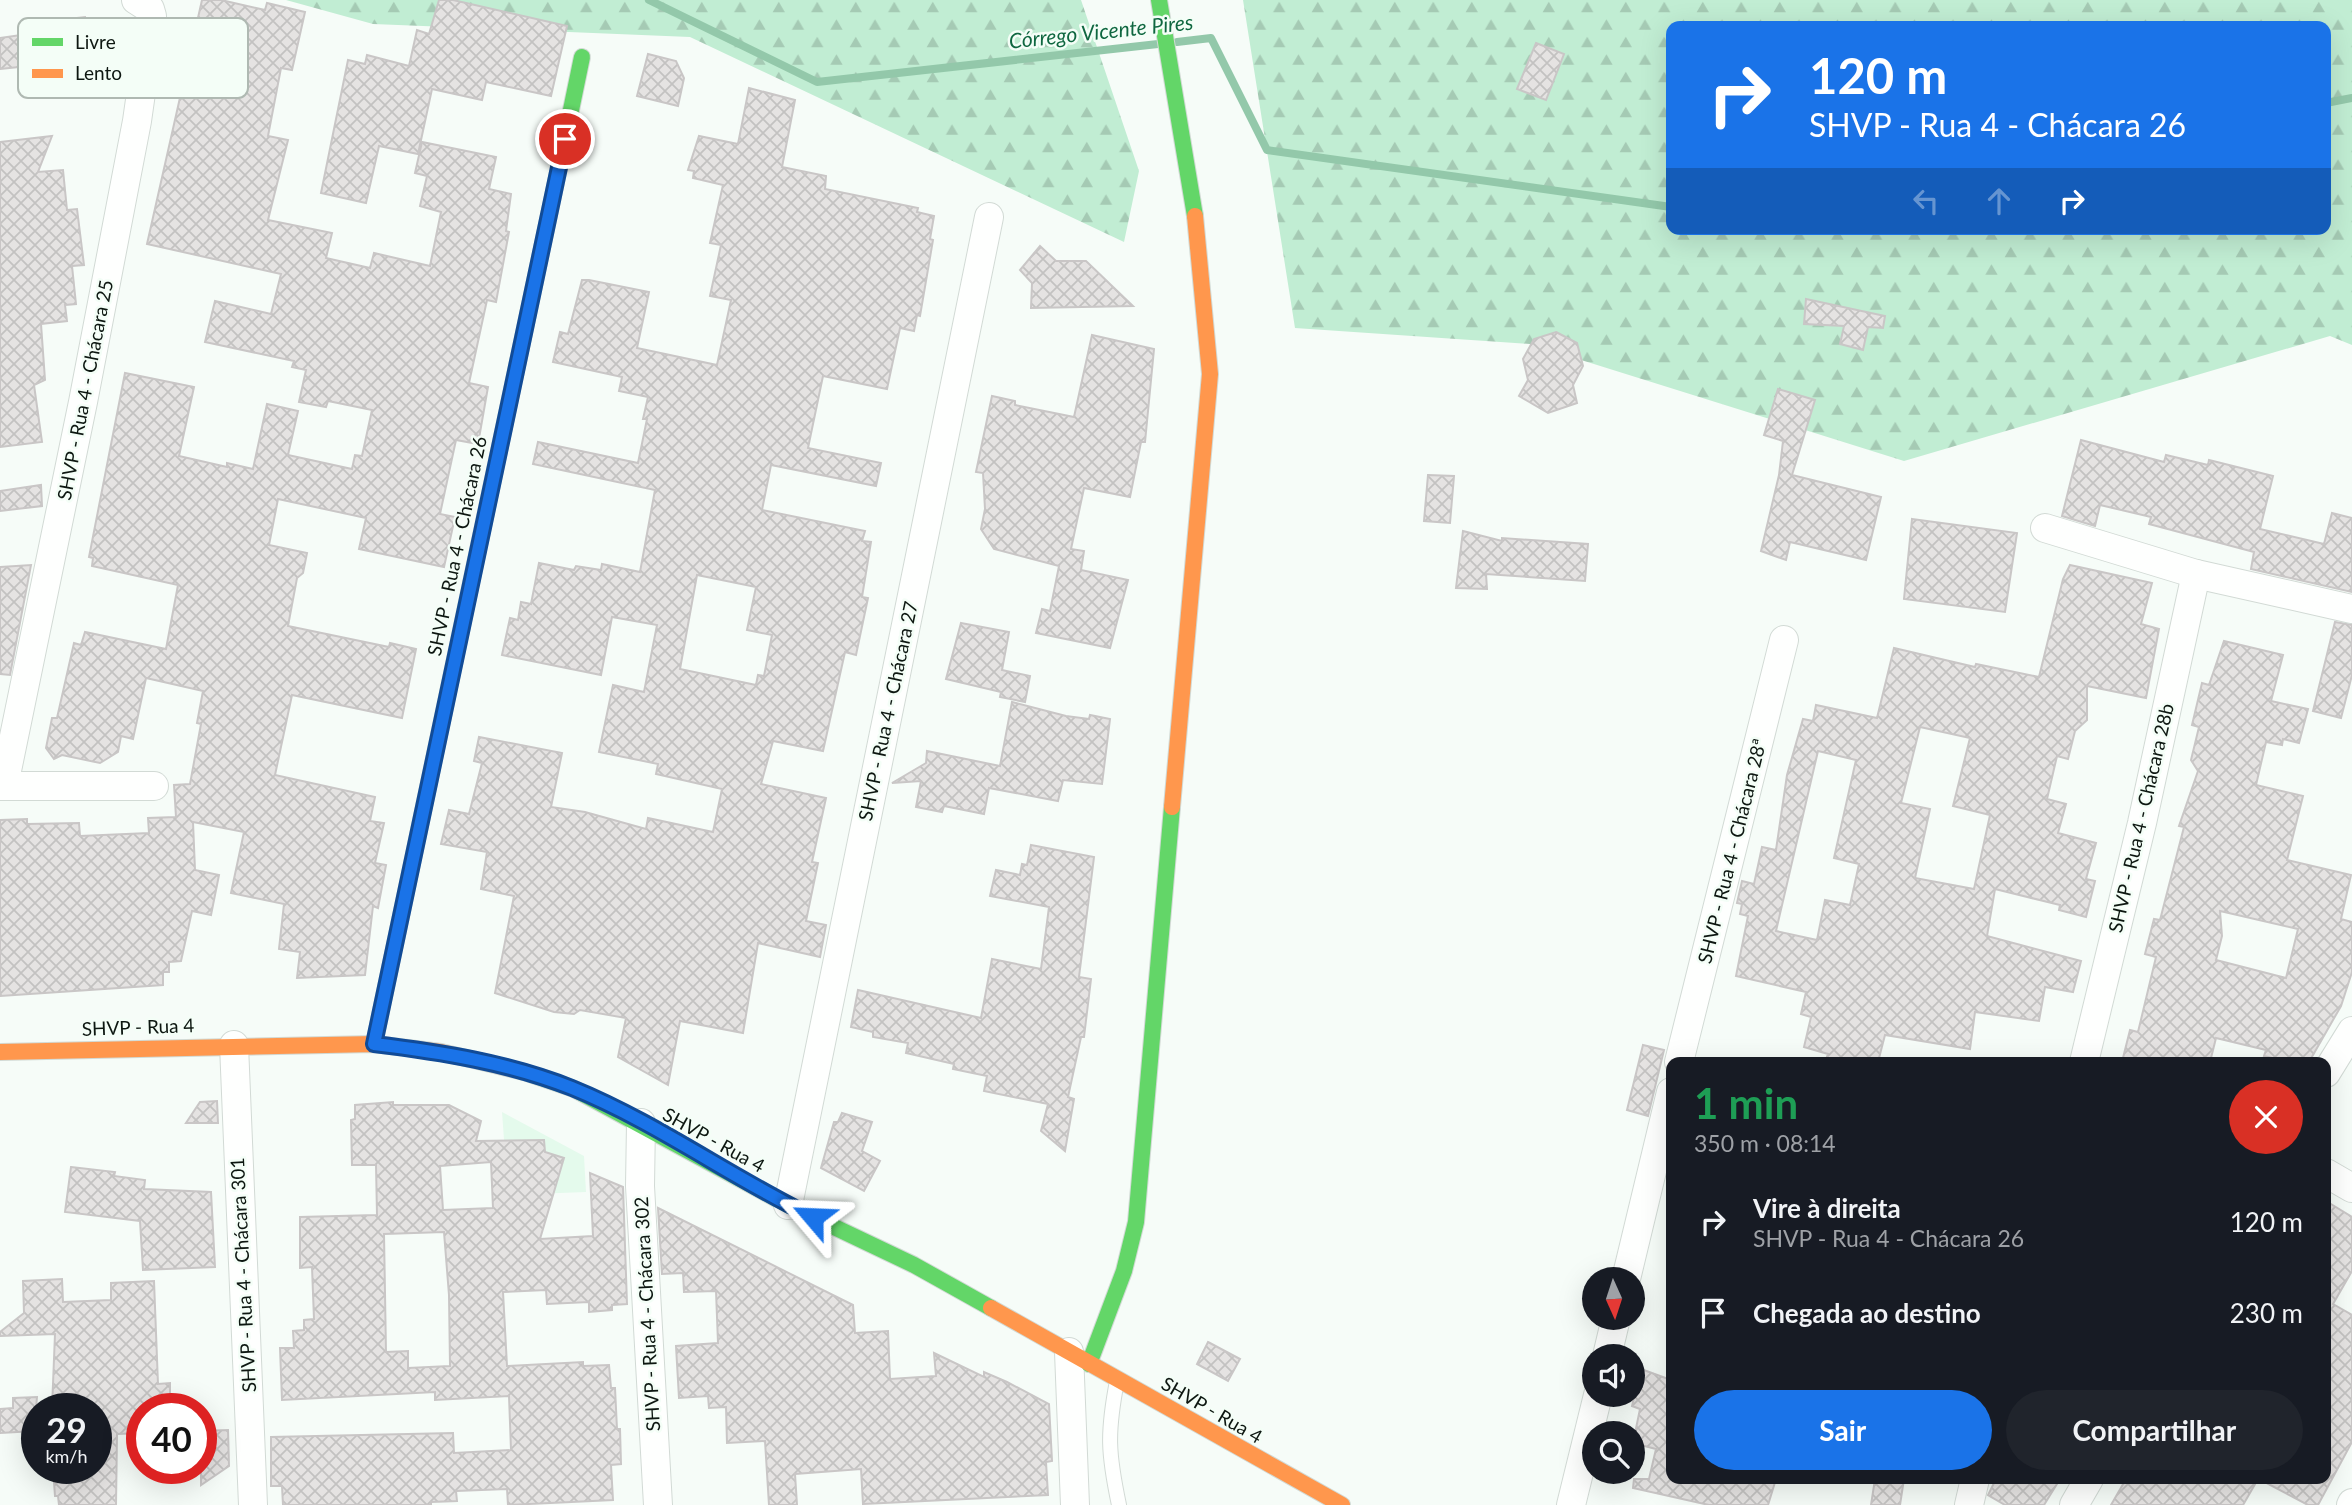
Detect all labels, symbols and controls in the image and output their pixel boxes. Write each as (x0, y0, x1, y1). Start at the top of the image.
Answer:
water label: Córrego Vicente Pires (1007, 8, 1194, 53)
legend (18, 18, 248, 98)
text: Livre (75, 30, 116, 53)
text: 120 m (1809, 46, 1947, 104)
icon: right (1694, 49, 1785, 140)
text: Lento (75, 61, 122, 84)
text: SHVP - Rua 4 - Chácara 26 (1809, 105, 2186, 144)
pin (535, 109, 595, 169)
icon: arrive (546, 120, 584, 158)
icon: left (1907, 182, 1945, 220)
icon: ahead (1980, 182, 2018, 220)
icon: right (2053, 182, 2091, 220)
street label: SHVP - Rua 4 - Chácara 25 (52, 278, 117, 502)
street label: SHVP - Rua 4 - Chácara 26 (422, 434, 491, 658)
street label: SHVP - Rua 4 - Chácara 27 (853, 599, 922, 823)
street label: SHVP - Rua 4 - Chácara 28b (2103, 701, 2178, 935)
street label: SHVP - Rua 4 - Chácara 28ª (1692, 736, 1771, 966)
street label: SHVP - Rua 4 (81, 1013, 195, 1040)
text: 1 min (1694, 1078, 1798, 1128)
button: close (2229, 1080, 2303, 1154)
street label: SHVP - Rua 4 (659, 1102, 769, 1177)
text: 350 m · 08:14 (1694, 1129, 1836, 1157)
street label: SHVP - Rua 4 - Chácara 301 (225, 1157, 260, 1393)
position arrow (776, 1180, 850, 1254)
text: Vire à direita (1753, 1192, 1901, 1224)
street label: SHVP - Rua 4 - Chácara 302 (629, 1196, 664, 1432)
icon: right (1694, 1203, 1732, 1241)
text: 120 m (2230, 1206, 2303, 1238)
text: SHVP - Rua 4 - Chácara 26 (1753, 1224, 2024, 1252)
north arrow (1582, 1267, 1645, 1330)
map controls (1582, 1267, 1645, 1484)
icon: arrive (1694, 1294, 1732, 1332)
text: Chegada ao destino (1753, 1297, 1981, 1329)
text: 230 m (2230, 1297, 2303, 1329)
button: sound (1582, 1344, 1645, 1407)
street label: SHVP - Rua 4 (1158, 1371, 1267, 1448)
button: Sair (1694, 1390, 1992, 1470)
button: Compartilhar (2006, 1390, 2303, 1470)
speed limit sign: 40 (126, 1393, 217, 1484)
text: 29 (46, 1408, 87, 1450)
button: search (1582, 1421, 1645, 1484)
text: km/h (45, 1445, 88, 1467)

